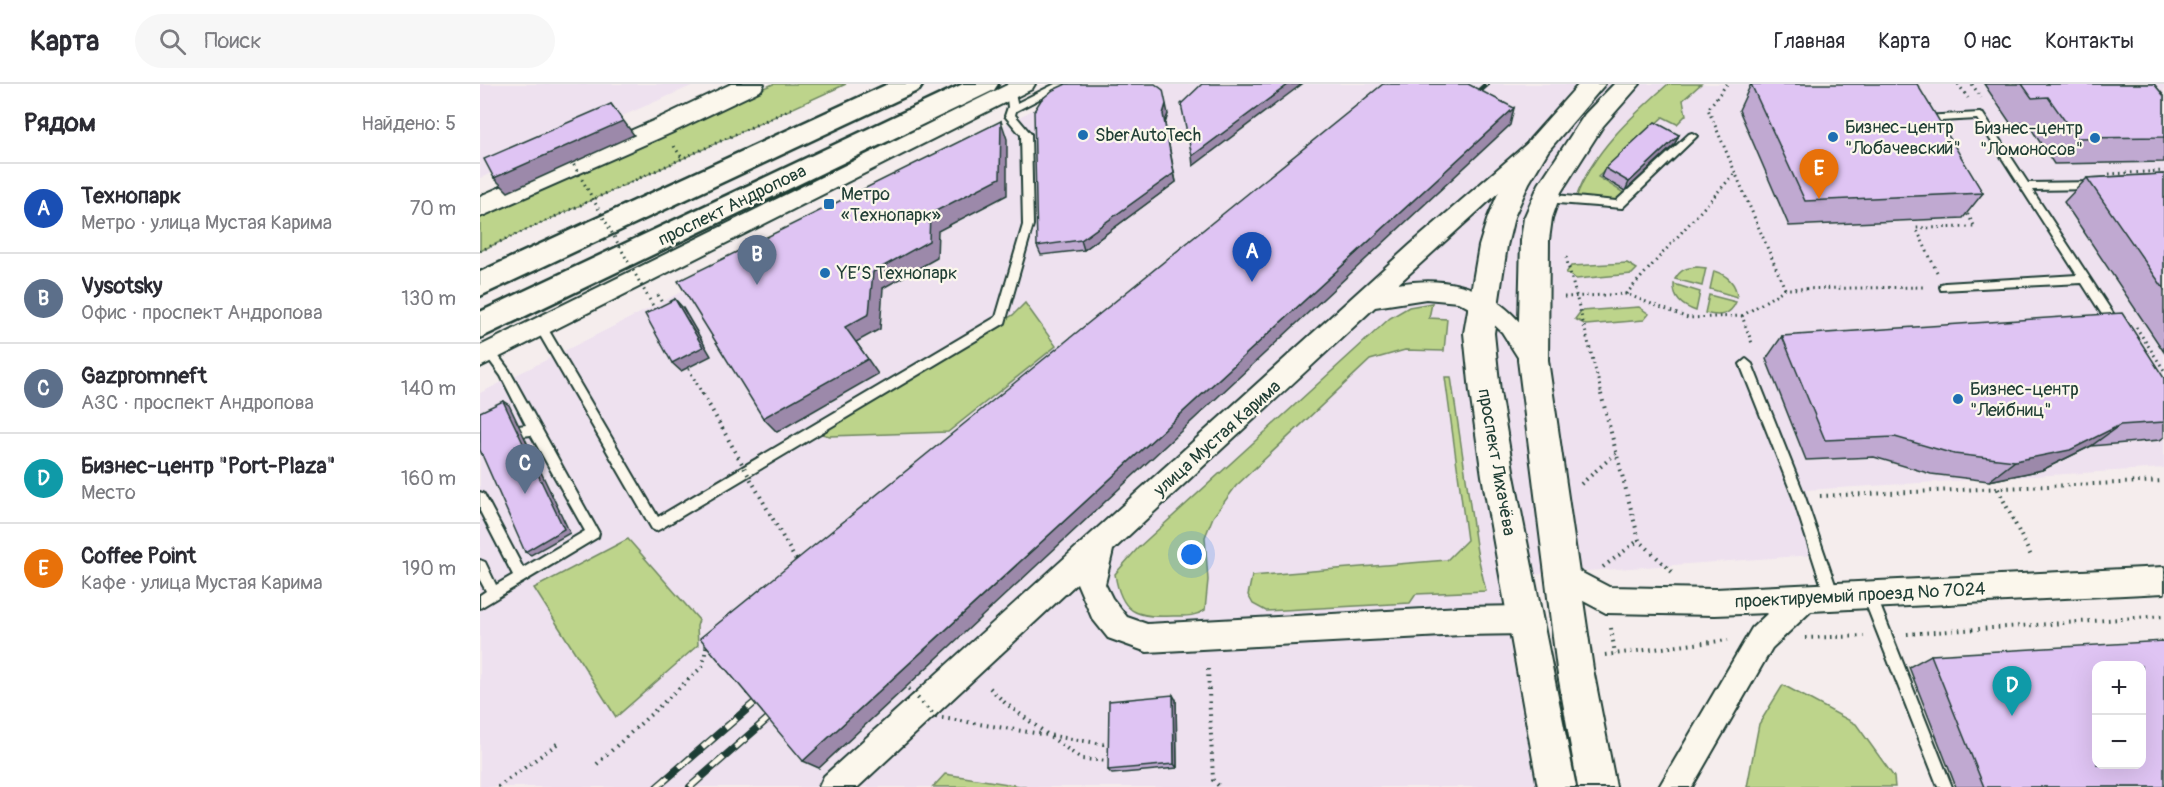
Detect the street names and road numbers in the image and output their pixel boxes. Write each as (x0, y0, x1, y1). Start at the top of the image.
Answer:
street label: проспект Андропова (654, 160, 810, 251)
street label: улица Мустая Карима (1148, 375, 1286, 502)
street label: проспект Лихачёва (1472, 387, 1521, 537)
street label: проектируемый проезд № 7024 (1734, 577, 1987, 614)

